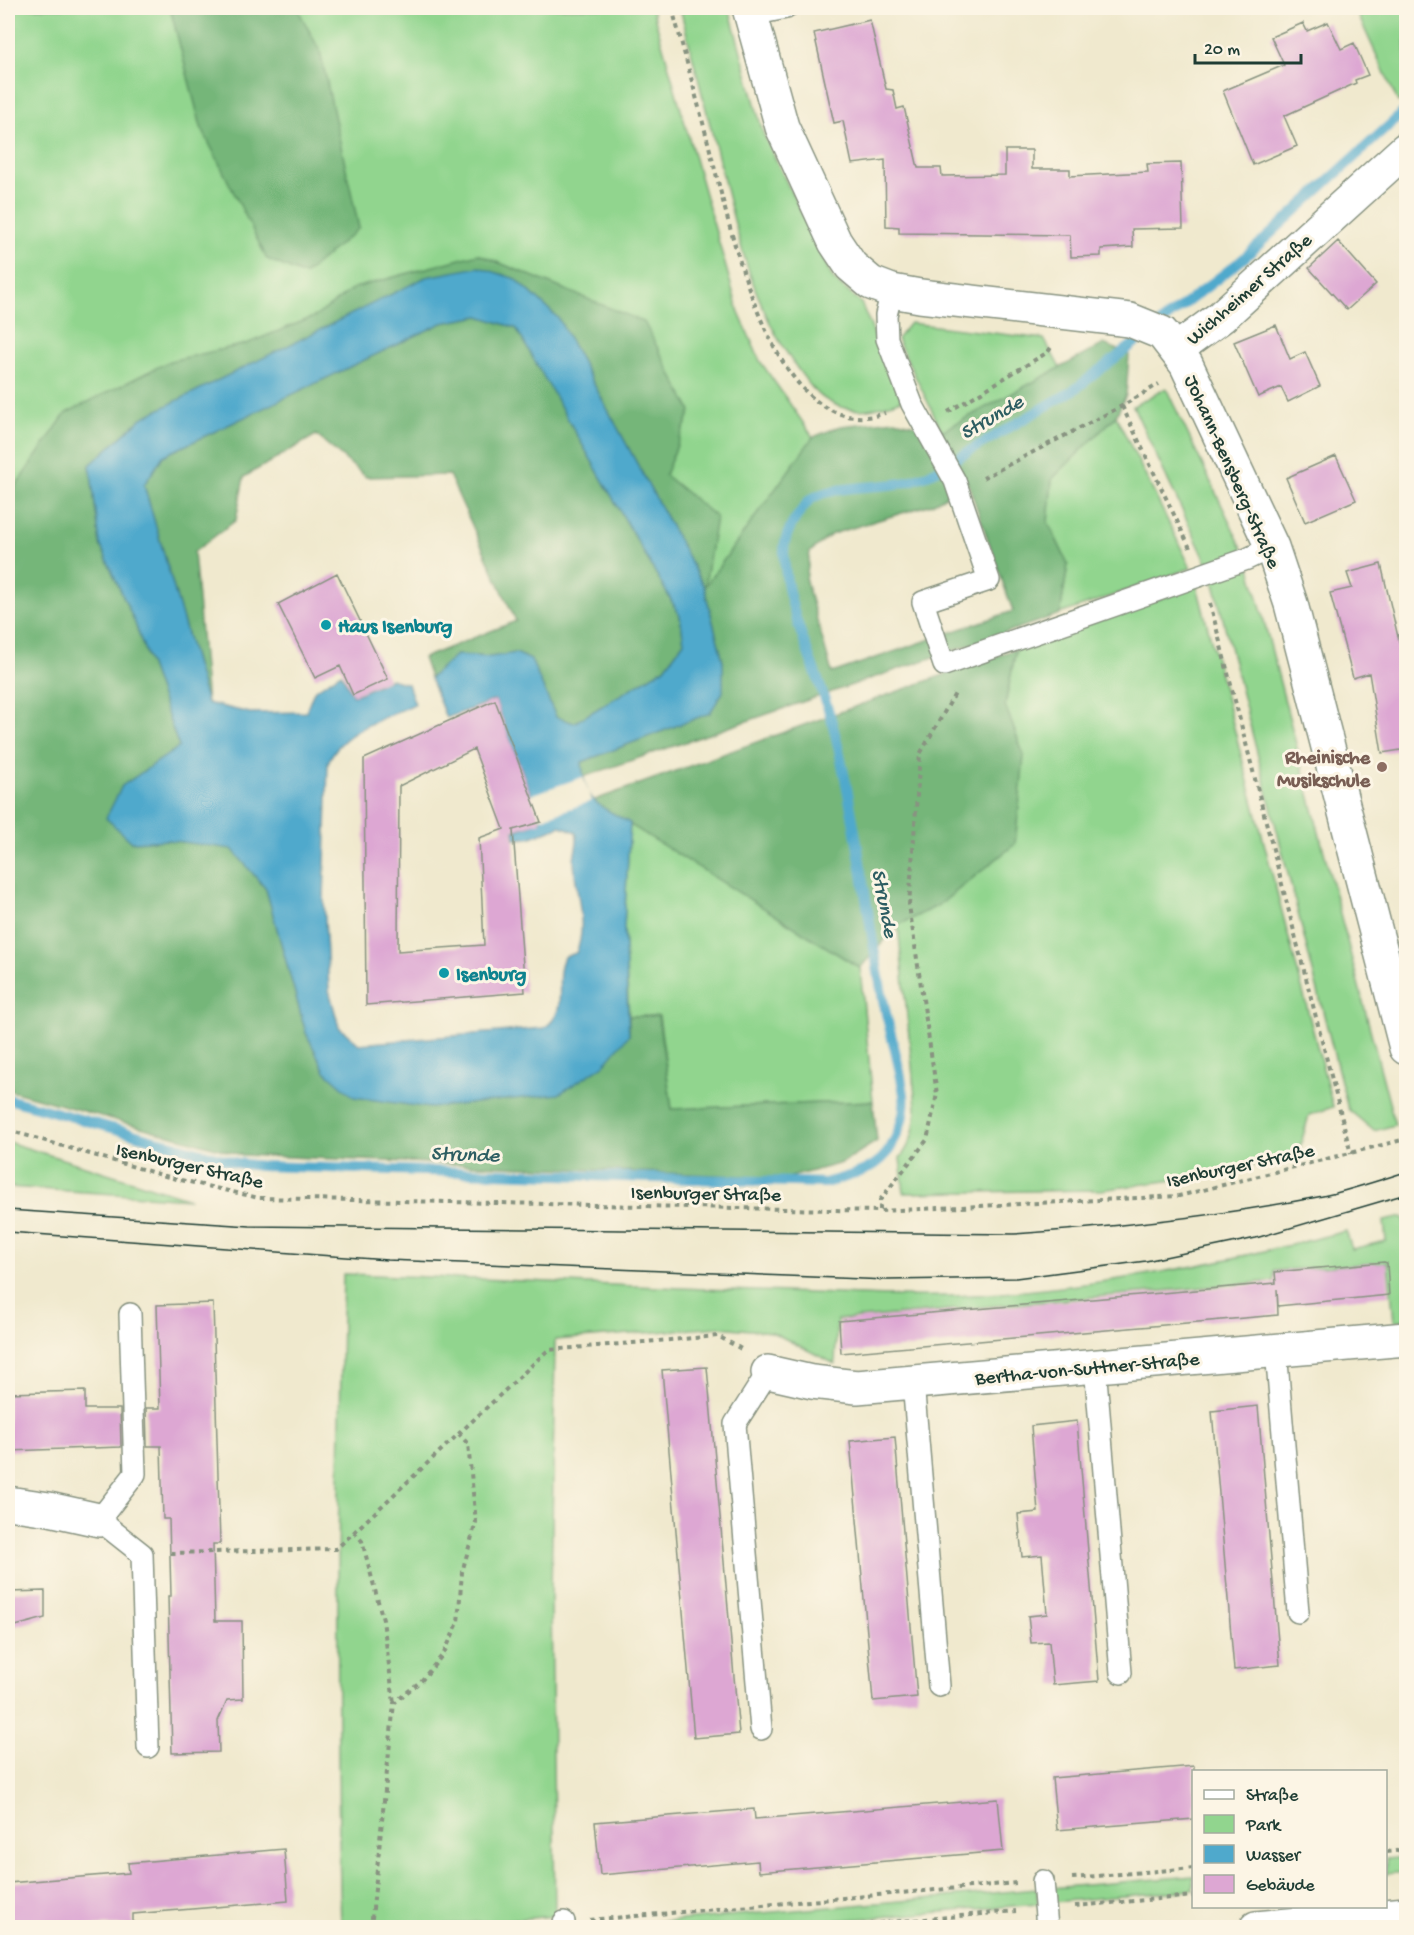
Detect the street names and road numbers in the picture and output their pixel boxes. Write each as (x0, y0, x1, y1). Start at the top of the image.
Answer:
street label: Wichheimer Straße (1183, 229, 1318, 351)
street label: Johann-Bensberg-Straße (1178, 372, 1284, 573)
street label: Isenburger Straße (113, 1139, 266, 1196)
street label: Isenburger Straße (1165, 1140, 1317, 1194)
street label: Isenburger Straße (630, 1183, 782, 1208)
street label: Bertha-von-Suttner-Straße (973, 1349, 1201, 1392)

